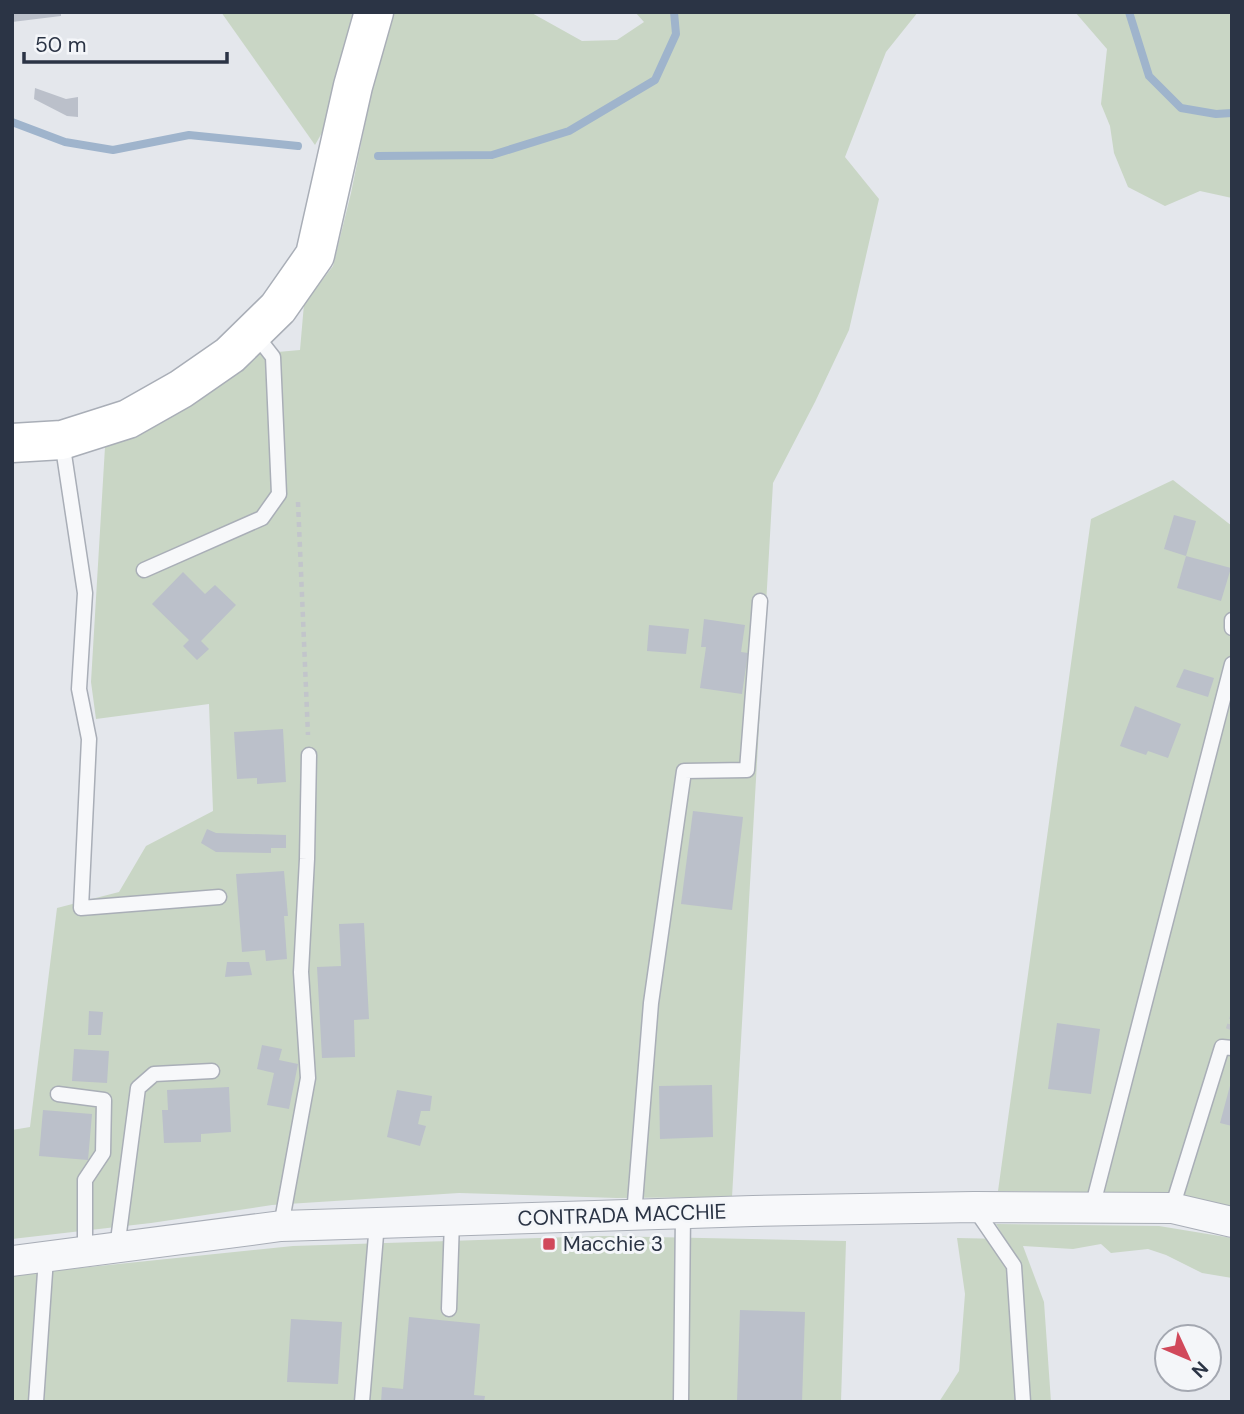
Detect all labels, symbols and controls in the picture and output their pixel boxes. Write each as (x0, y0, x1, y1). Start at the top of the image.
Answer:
scale bar (24, 21, 228, 65)
text: 50 m (35, 31, 86, 59)
street label: CONTRADA MACCHIE (517, 1197, 727, 1233)
place label: Macchie 3 (563, 1230, 663, 1258)
marker: Macchie 3 (541, 1236, 557, 1252)
north arrow (1153, 1323, 1223, 1393)
text: N (1186, 1356, 1214, 1383)

